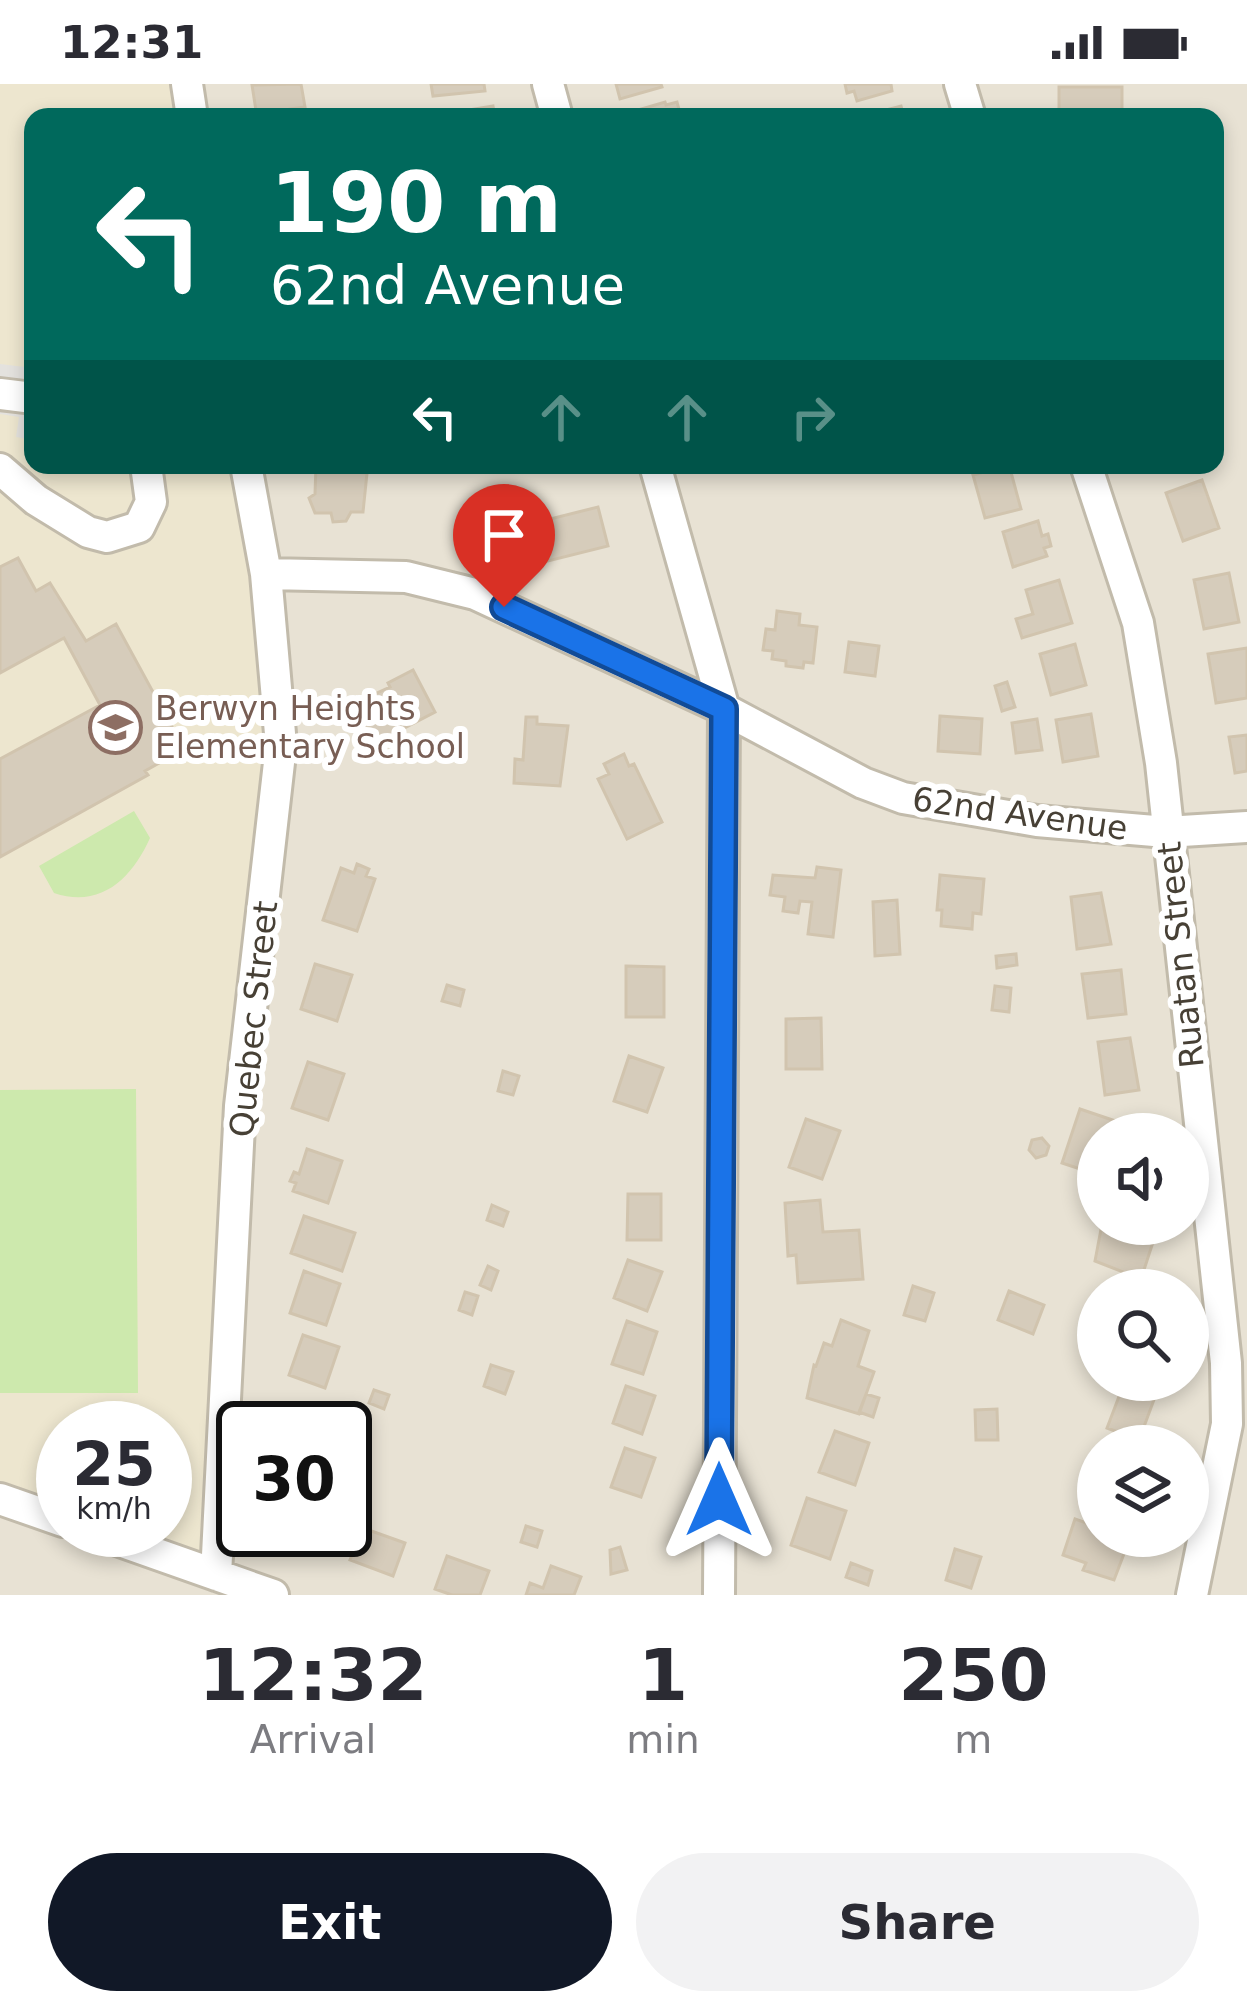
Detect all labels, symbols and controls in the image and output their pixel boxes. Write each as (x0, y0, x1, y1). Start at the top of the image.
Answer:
text: 12:31 (60, 16, 203, 69)
text: 190 m (270, 154, 562, 252)
icon: left (72, 156, 228, 312)
text: 62nd Avenue (270, 254, 625, 317)
icon: left (402, 384, 468, 450)
icon: ahead (528, 384, 594, 450)
icon: ahead (654, 384, 720, 450)
icon: right (780, 384, 846, 450)
pin (453, 484, 555, 607)
icon: arrive (471, 502, 537, 568)
place label: Berwyn Heights Elementary School (155, 689, 465, 766)
school or university icon: Berwyn Heights Elementary School (88, 699, 144, 755)
street label: 62nd Avenue (910, 779, 1130, 848)
street label: Ruatan Street (1149, 840, 1212, 1070)
street label: Quebec Street (222, 899, 285, 1139)
map controls (1077, 1113, 1209, 1557)
button: sound (1077, 1113, 1209, 1245)
button: search (1077, 1269, 1209, 1401)
speed limit sign: 30 (216, 1401, 372, 1557)
button: layers (1077, 1425, 1209, 1557)
text: 25 (72, 1429, 156, 1499)
position arrow (656, 1437, 782, 1563)
text: km/h (76, 1491, 152, 1526)
text: 12:32 (198, 1633, 428, 1717)
text: 1 (638, 1633, 688, 1717)
text: 250 (898, 1633, 1048, 1717)
text: Arrival (250, 1717, 376, 1762)
text: min (626, 1717, 700, 1762)
text: m (954, 1717, 992, 1762)
button: Exit (48, 1853, 612, 1991)
button: Share (636, 1853, 1199, 1991)

